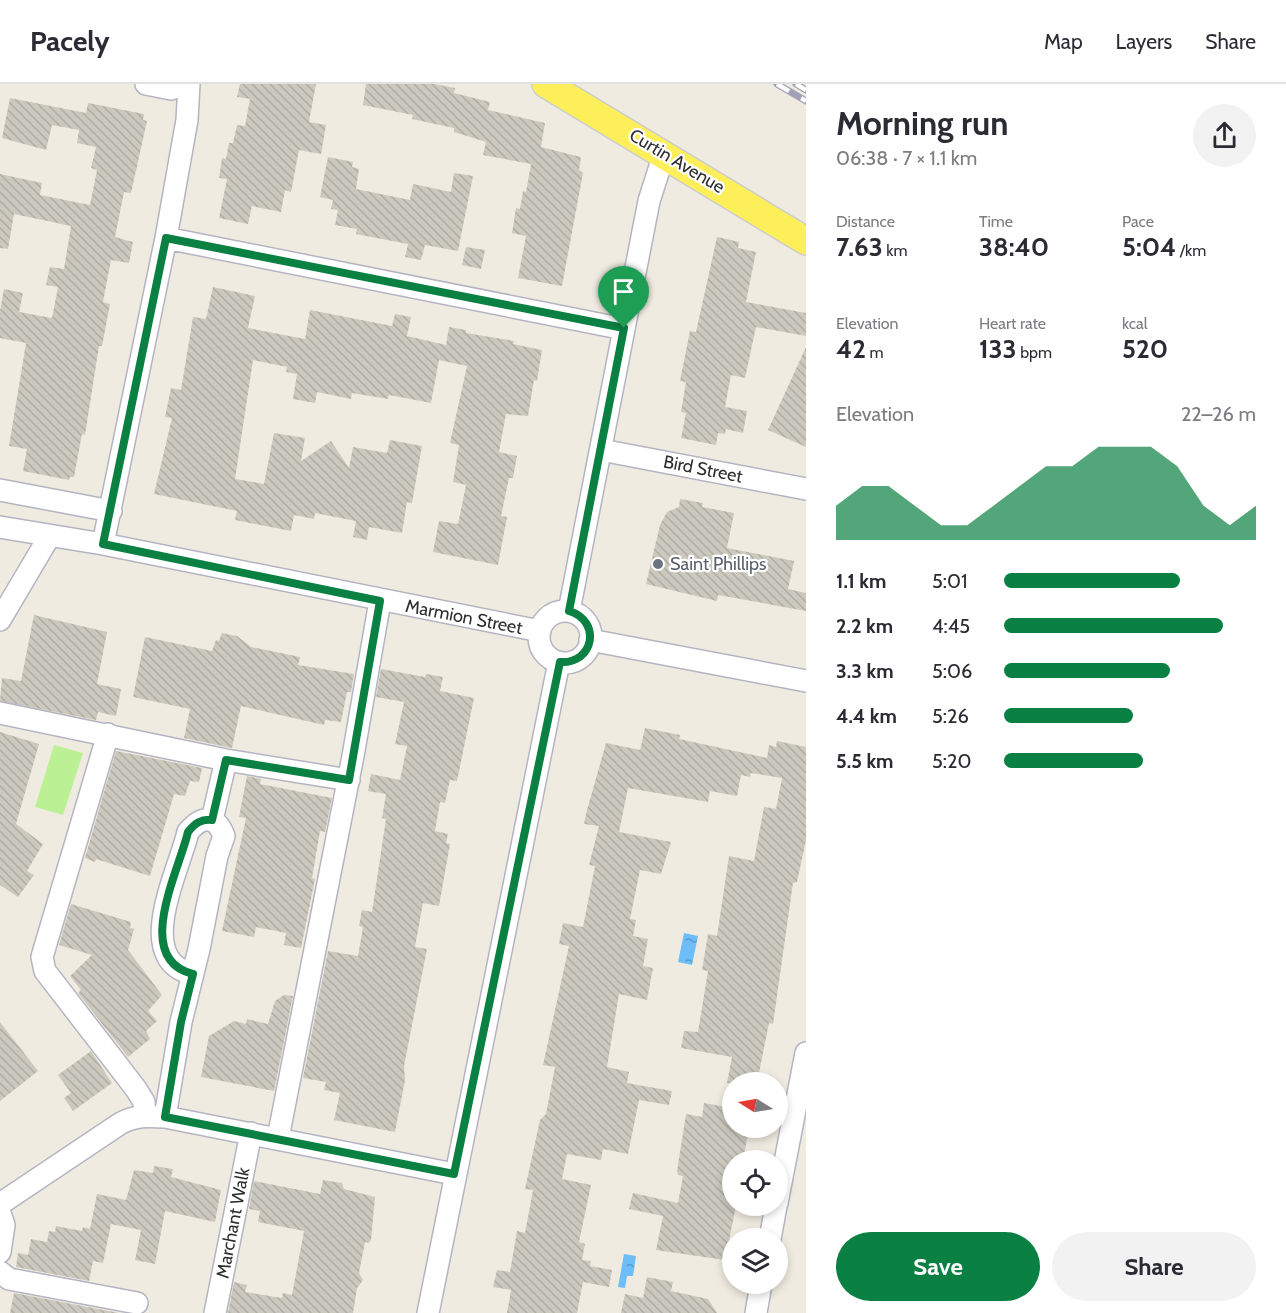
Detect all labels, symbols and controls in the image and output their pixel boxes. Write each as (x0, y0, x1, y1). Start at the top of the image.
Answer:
text: Pacely (30, 24, 110, 58)
text: Map (1044, 29, 1083, 54)
text: Layers (1116, 29, 1172, 54)
text: Share (1205, 29, 1256, 54)
text: Morning run (836, 103, 1008, 143)
button: share (1193, 104, 1256, 167)
street label: Curtin Avenue (625, 124, 729, 198)
text: 06:38 · 7 × 1.1 km (836, 146, 977, 170)
text: Distance (836, 212, 895, 231)
text: Time (979, 212, 1013, 231)
text: Pace (1122, 212, 1154, 231)
text: 7.63 (836, 231, 883, 263)
text: 38:40 (979, 231, 1049, 263)
text: 5:04 (1122, 231, 1176, 263)
text: km (883, 241, 908, 260)
text: /km (1176, 241, 1206, 260)
pin (598, 266, 649, 328)
icon: arrive (607, 275, 640, 308)
text: Elevation (836, 314, 899, 333)
text: Heart rate (979, 314, 1046, 333)
text: kcal (1122, 314, 1148, 333)
text: 42 (836, 333, 866, 365)
text: 133 (979, 333, 1017, 365)
text: 520 (1122, 333, 1168, 365)
text: m (866, 343, 884, 362)
text: bpm (1017, 343, 1052, 362)
text: Elevation (836, 402, 914, 426)
text: 22–26 m (1181, 402, 1256, 426)
street label: Bird Street (662, 451, 744, 487)
place label: Saint Phillips (670, 553, 767, 575)
marker: Saint Phillips (651, 557, 665, 571)
text: 1.1 km (836, 569, 886, 593)
text: 5:01 (932, 569, 967, 593)
street label: Marmion Street (404, 595, 524, 639)
text: 2.2 km (836, 614, 893, 638)
text: 4:45 (932, 614, 970, 638)
text: 3.3 km (836, 659, 894, 683)
text: 5:06 (932, 659, 972, 683)
text: 4.4 km (836, 704, 897, 728)
text: 5:26 (932, 704, 969, 728)
text: 5.5 km (836, 749, 894, 773)
text: 5:20 (932, 749, 971, 773)
north arrow (722, 1072, 788, 1138)
map controls (722, 1072, 788, 1294)
button: locate (722, 1150, 788, 1216)
street label: Marchant Walk (211, 1165, 255, 1280)
button: layers (722, 1228, 788, 1294)
button: Save (836, 1232, 1040, 1301)
button: Share (1052, 1232, 1256, 1301)

